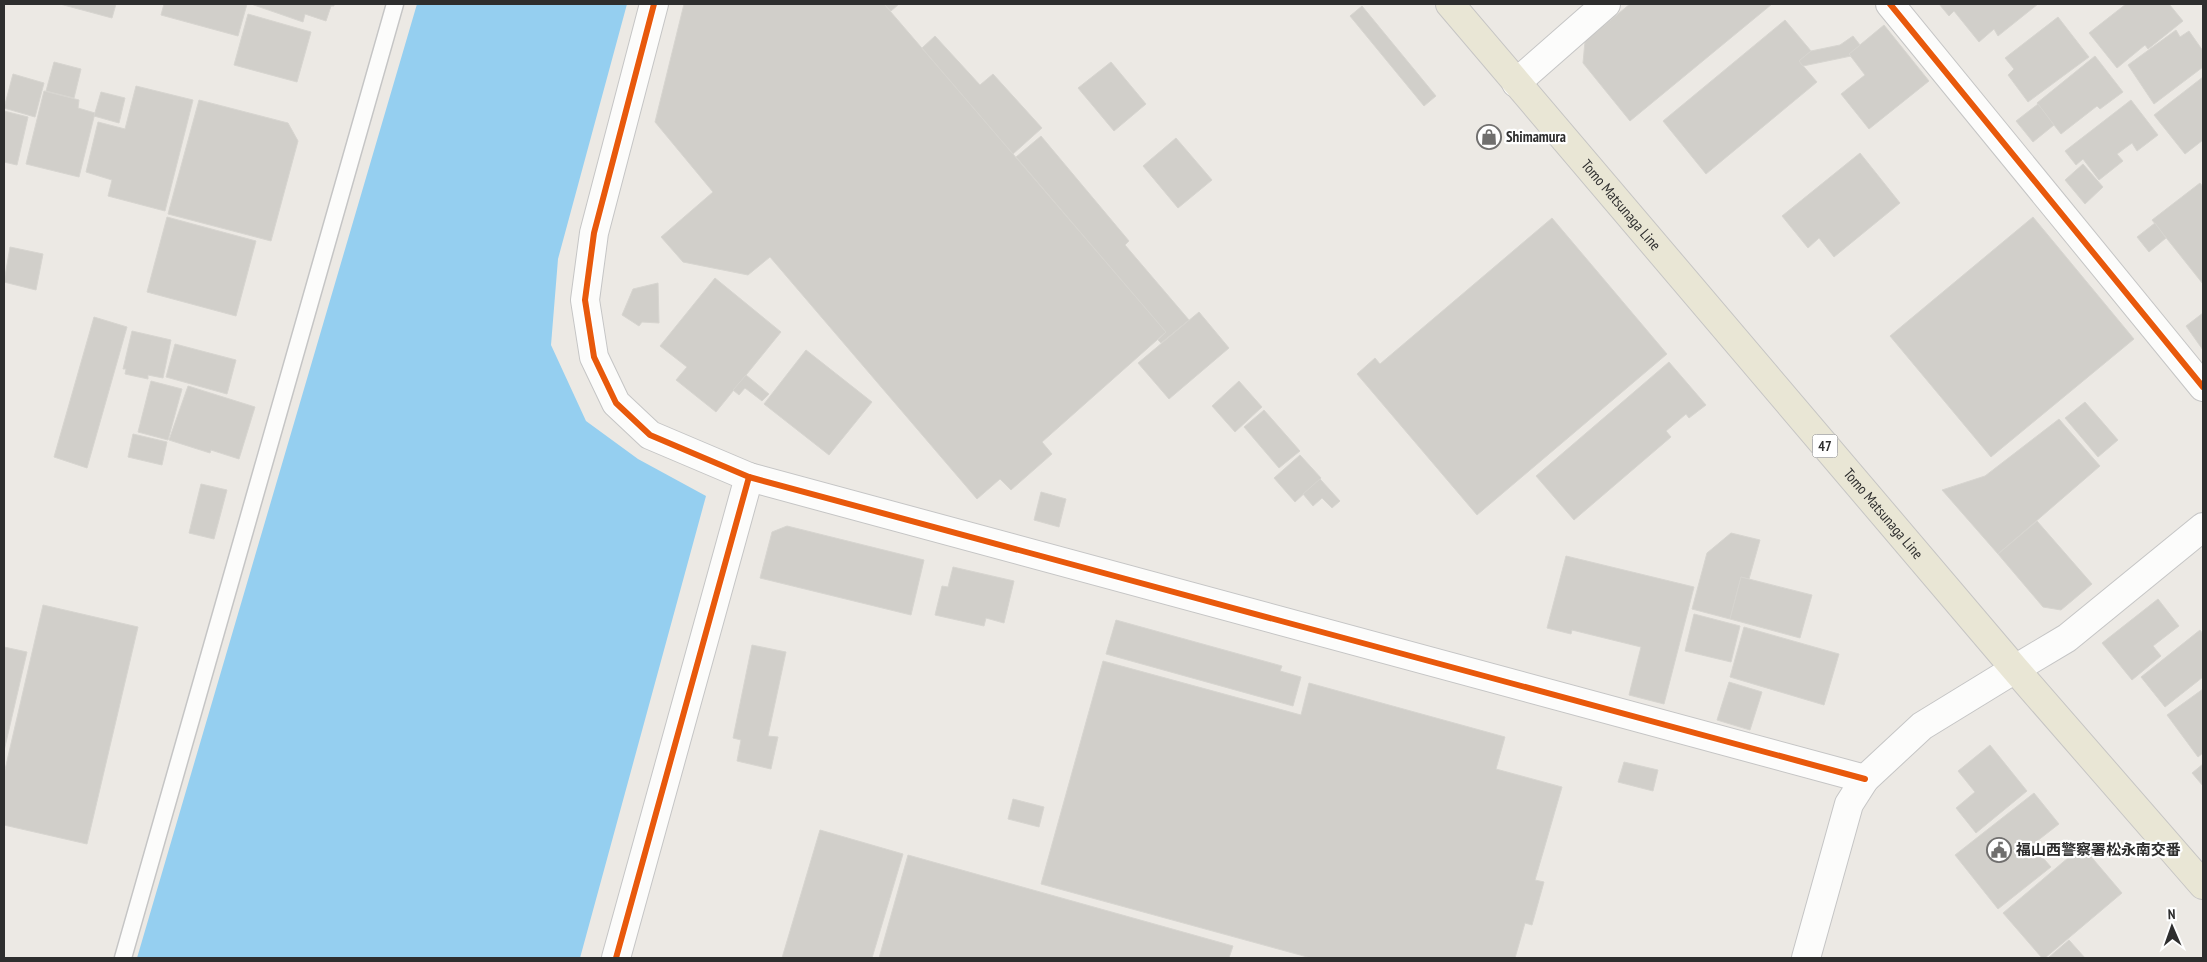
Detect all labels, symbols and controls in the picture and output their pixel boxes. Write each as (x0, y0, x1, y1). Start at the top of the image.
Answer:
shop icon: Shimamura (1476, 124, 1502, 150)
place label: Shimamura (1506, 127, 1566, 146)
street label: Tomo Matsunaga Line (1577, 156, 1665, 254)
road number: 47 (1812, 434, 1838, 458)
street label: Tomo Matsunaga Line (1840, 464, 1927, 563)
public building icon: 福山西警察署松永南交番 (1986, 837, 2012, 863)
place label: 福山西警察署松永南交番 (2015, 840, 2181, 859)
north arrow (2147, 902, 2197, 952)
text: N (2167, 905, 2176, 923)

